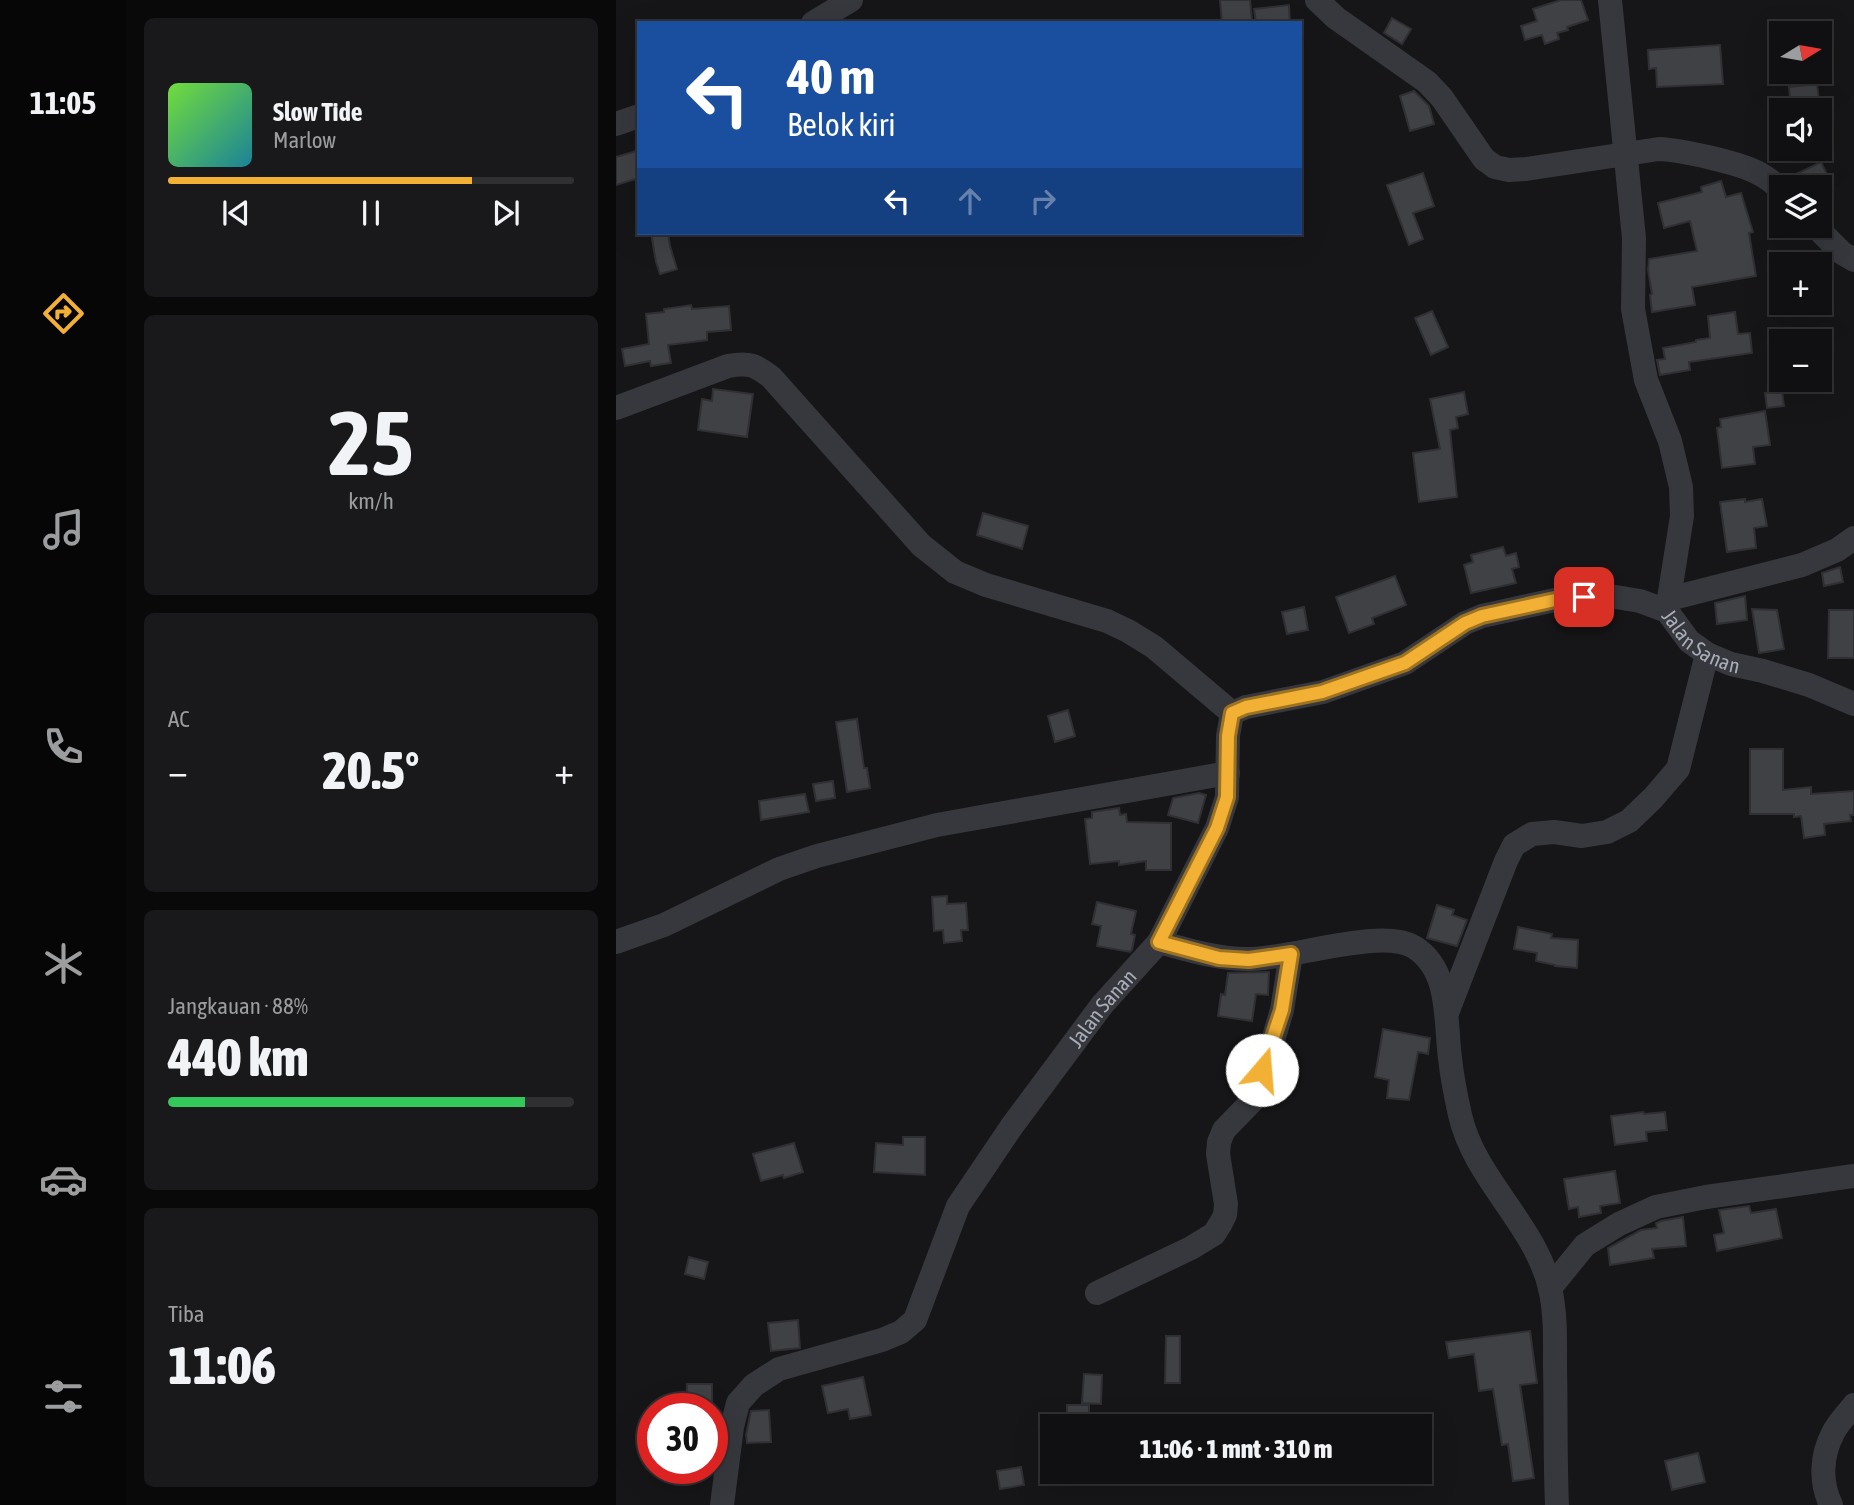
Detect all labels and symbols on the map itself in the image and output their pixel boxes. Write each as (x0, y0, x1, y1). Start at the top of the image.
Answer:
north arrow (1769, 21, 1832, 84)
pin (1554, 567, 1614, 627)
street label: Jalan Sanan (1658, 604, 1742, 678)
street label: Jalan Sanan (1063, 964, 1141, 1052)
position arrow (1225, 1033, 1299, 1107)
speed limit sign: 30 (637, 1393, 728, 1484)

